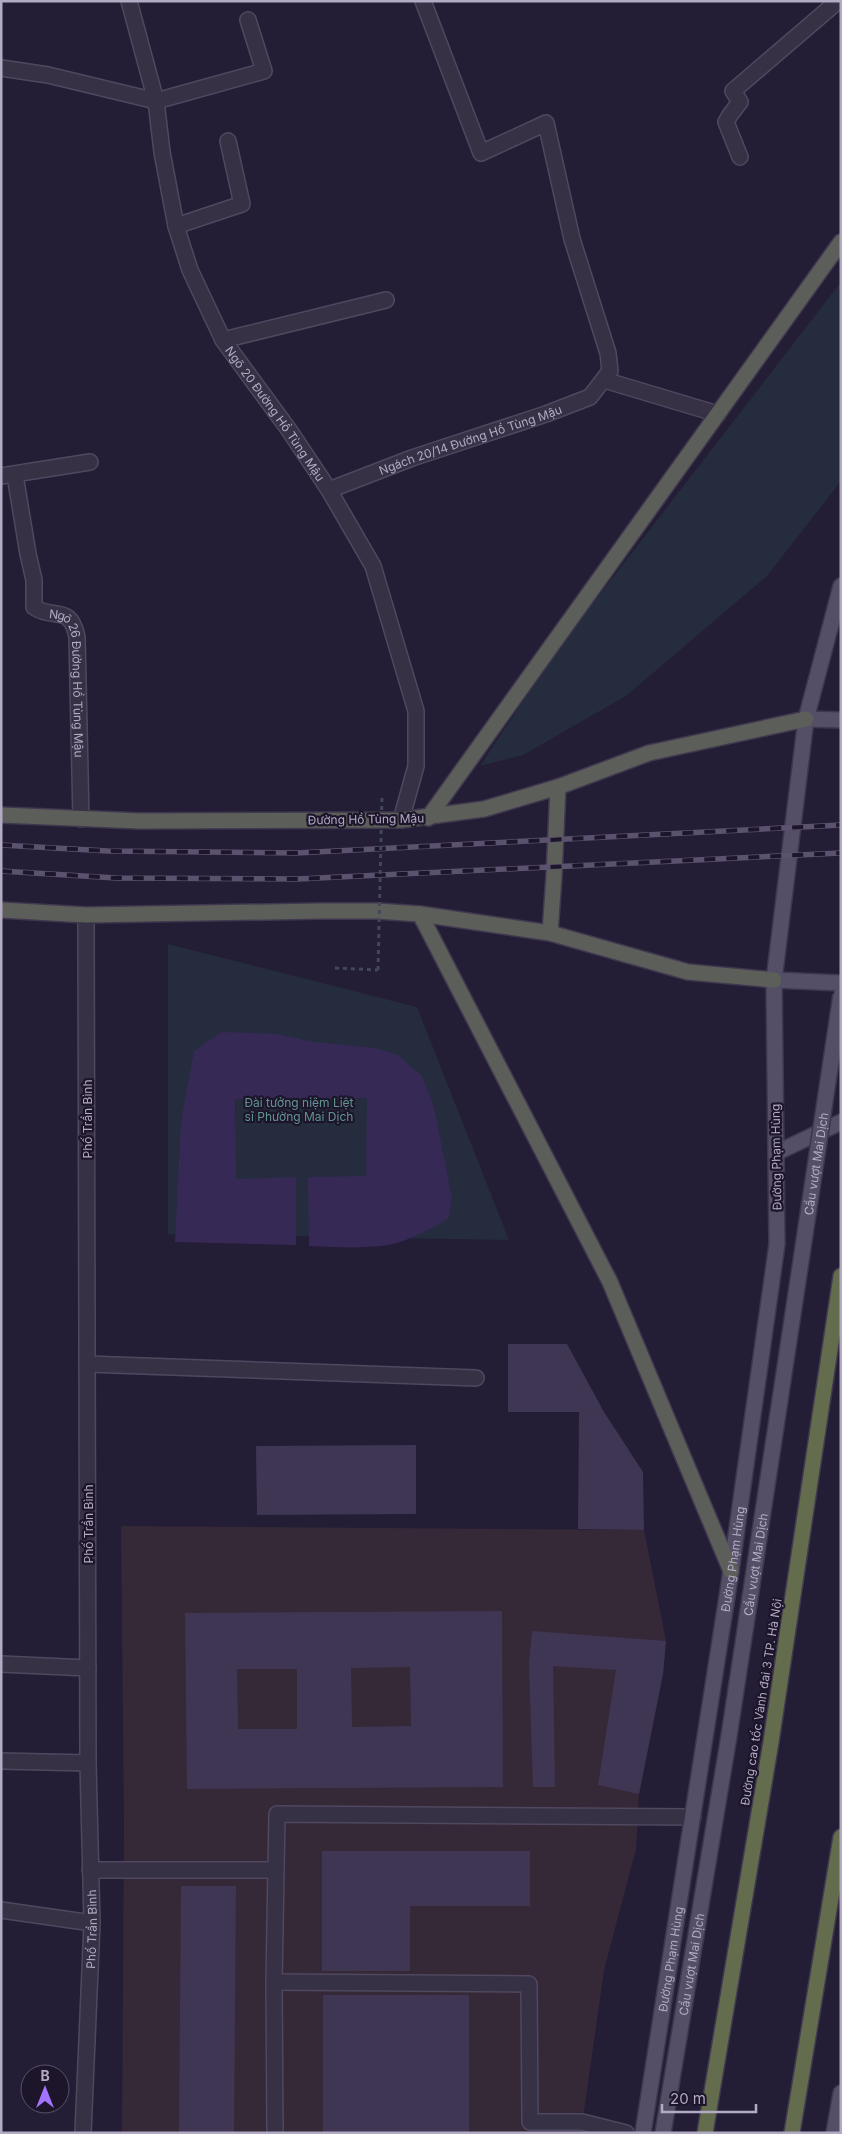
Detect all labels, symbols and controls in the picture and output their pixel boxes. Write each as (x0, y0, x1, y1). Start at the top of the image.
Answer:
street label: Ngõ 20 Đường Hồ Tùng Mậu (222, 343, 328, 484)
street label: Ngách 20/14 Đường Hồ Tùng Mậu (376, 401, 564, 478)
street label: Ngõ 26 Đường Hồ Tùng Mậu (48, 606, 87, 758)
street label: Đường Hồ Tùng Mậu (308, 810, 424, 828)
street label: Phố Trần Bình (80, 1079, 95, 1159)
park label: Đài tưởng niệm Liệt sĩ Phường Mai Dịch (244, 1095, 354, 1124)
street label: Đường Phạm Hùng (768, 1104, 784, 1210)
street label: Cầu vượt Mai Dịch (800, 1111, 831, 1216)
street label: Phố Trần Bình (81, 1484, 96, 1564)
street label: Đường Phạm Hùng (717, 1505, 748, 1613)
street label: Cầu vượt Mai Dịch (740, 1512, 770, 1617)
street label: Đường cao tốc Vành đai 3 TP. Hà Nội (737, 1597, 785, 1807)
street label: Phố Trần Bình (83, 1889, 100, 1969)
street label: Đường Phạm Hùng (655, 1905, 686, 2013)
street label: Cầu vượt Mai Dịch (675, 1912, 707, 2017)
north arrow (20, 2064, 70, 2114)
text: B (40, 2067, 50, 2084)
scale bar (662, 2082, 756, 2114)
text: 20 m (670, 2089, 706, 2108)

